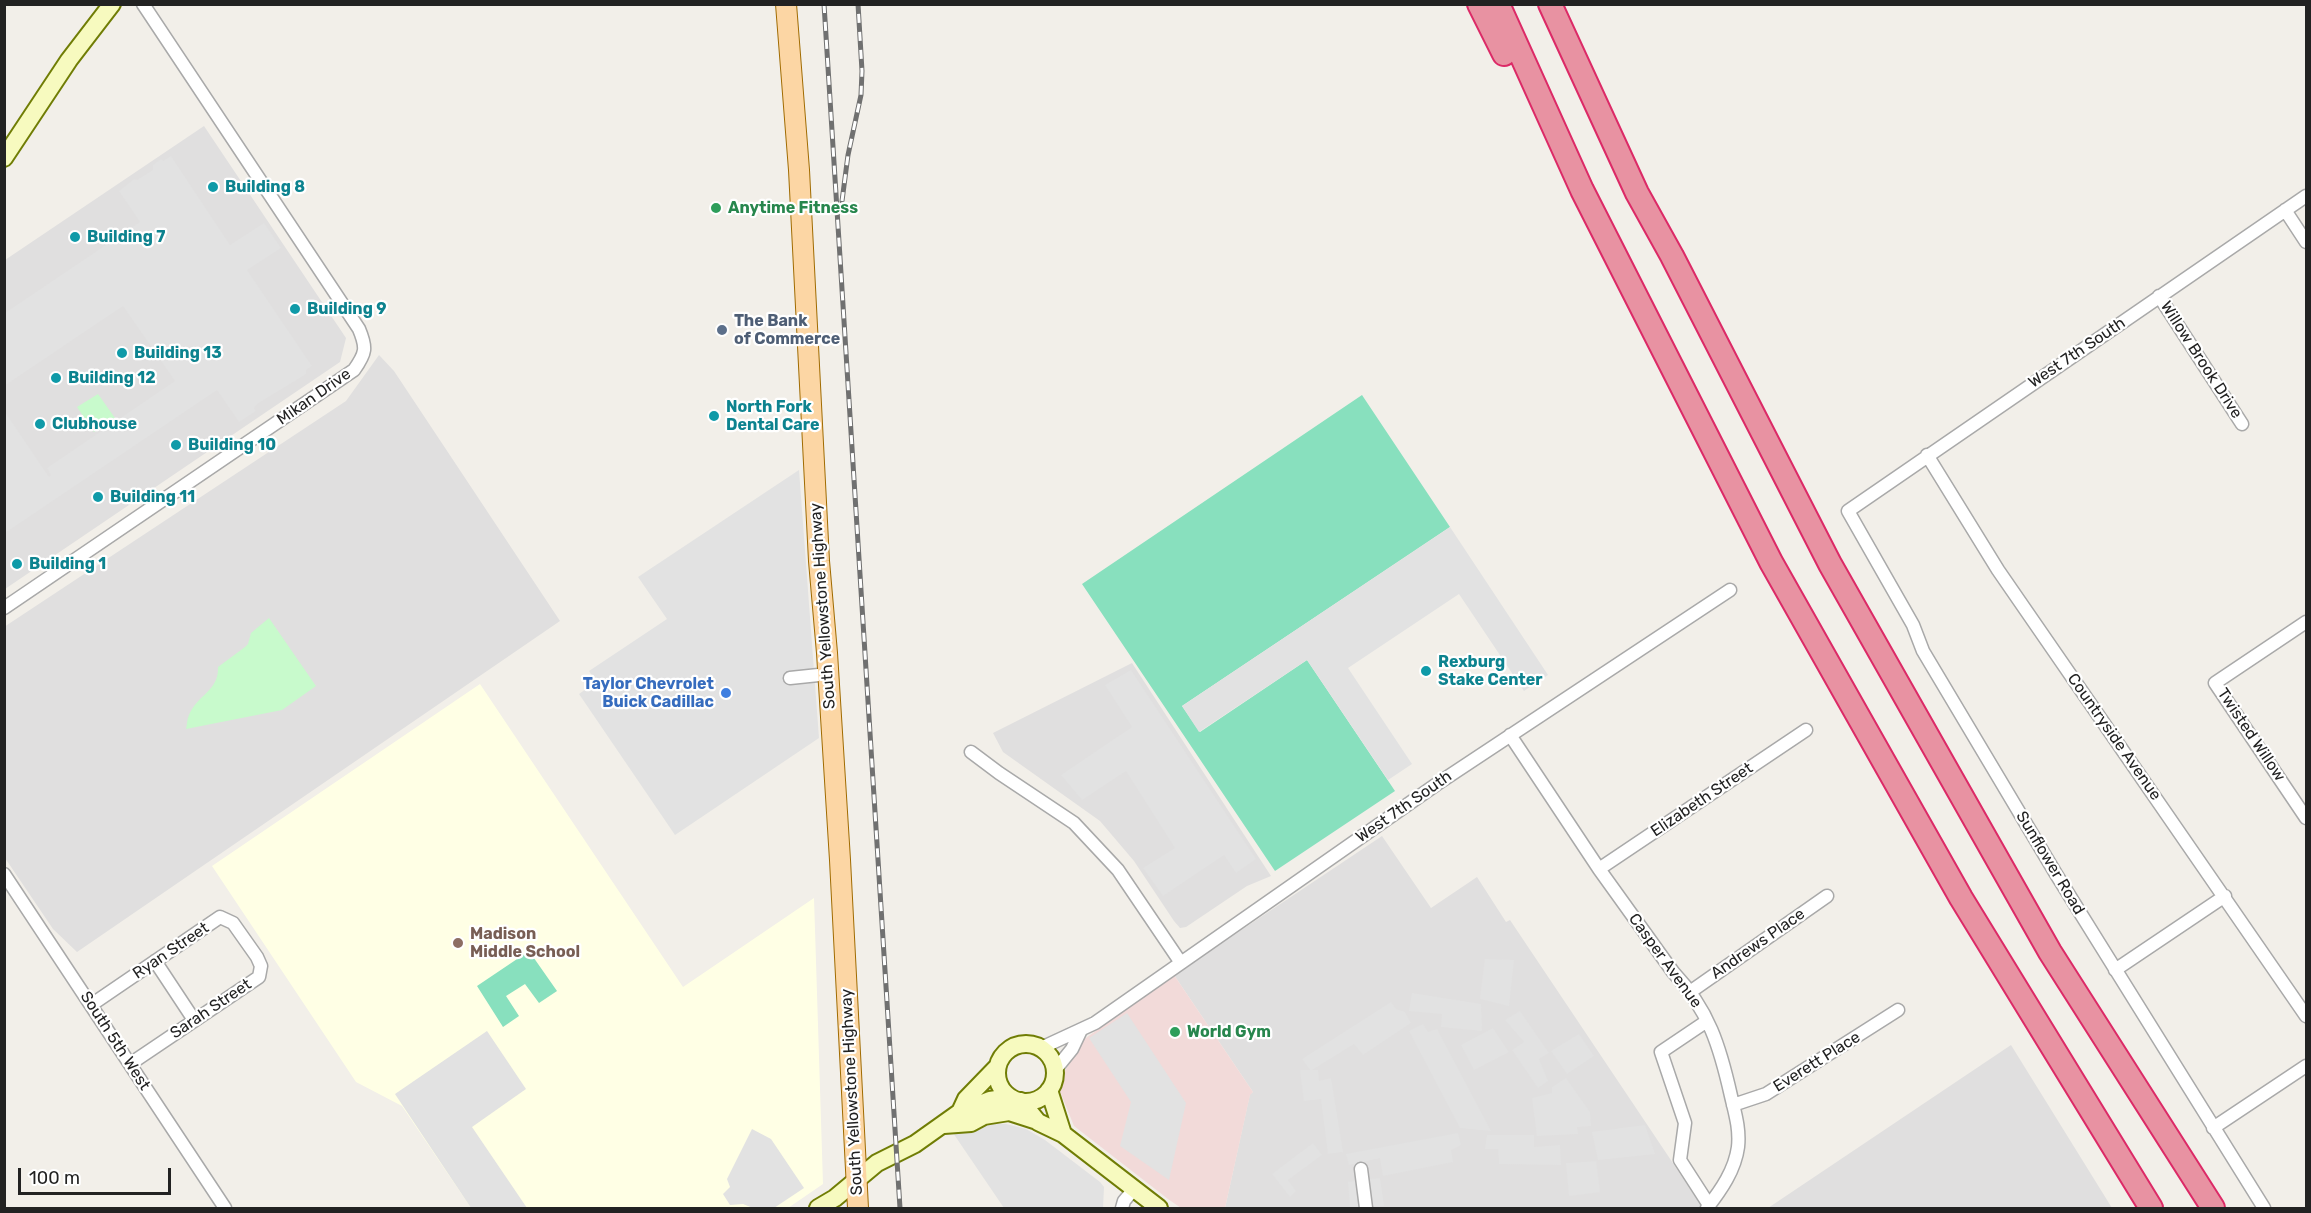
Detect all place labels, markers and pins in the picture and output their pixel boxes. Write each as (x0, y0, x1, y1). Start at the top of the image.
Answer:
place label: Building 8 (225, 177, 305, 197)
marker: Building 8 (206, 180, 220, 194)
place label: Anytime Fitness (728, 198, 858, 218)
marker: Anytime Fitness (709, 201, 723, 215)
place label: Building 7 (87, 227, 165, 247)
marker: Building 7 (68, 230, 82, 244)
place label: Building 9 (307, 299, 386, 319)
marker: Building 9 (288, 302, 302, 316)
place label: The Bank of Commerce (734, 311, 840, 349)
marker: The Bank of Commerce (715, 323, 729, 337)
place label: Building 13 (134, 343, 222, 363)
marker: Building 13 (115, 346, 129, 360)
place label: Building 12 (68, 368, 156, 388)
marker: Building 12 (49, 371, 63, 385)
place label: North Fork Dental Care (726, 397, 819, 435)
marker: North Fork Dental Care (707, 409, 721, 423)
place label: Clubhouse (52, 414, 137, 434)
marker: Clubhouse (33, 417, 47, 431)
place label: Building 10 (188, 435, 276, 455)
marker: Building 10 (169, 438, 183, 452)
place label: Building 11 (110, 487, 195, 507)
marker: Building 11 (91, 490, 105, 504)
place label: Building 1 (29, 554, 106, 574)
marker: Building 1 (10, 557, 24, 571)
place label: Rexburg Stake Center (1438, 652, 1543, 690)
marker: Rexburg Stake Center (1419, 664, 1433, 678)
place label: Taylor Chevrolet Buick Cadillac (583, 674, 714, 712)
marker: Taylor Chevrolet Buick Cadillac (719, 686, 733, 700)
place label: Madison Middle School (470, 924, 580, 962)
marker: Madison Middle School (451, 936, 465, 950)
place label: World Gym (1187, 1022, 1271, 1042)
marker: World Gym (1168, 1025, 1182, 1039)

